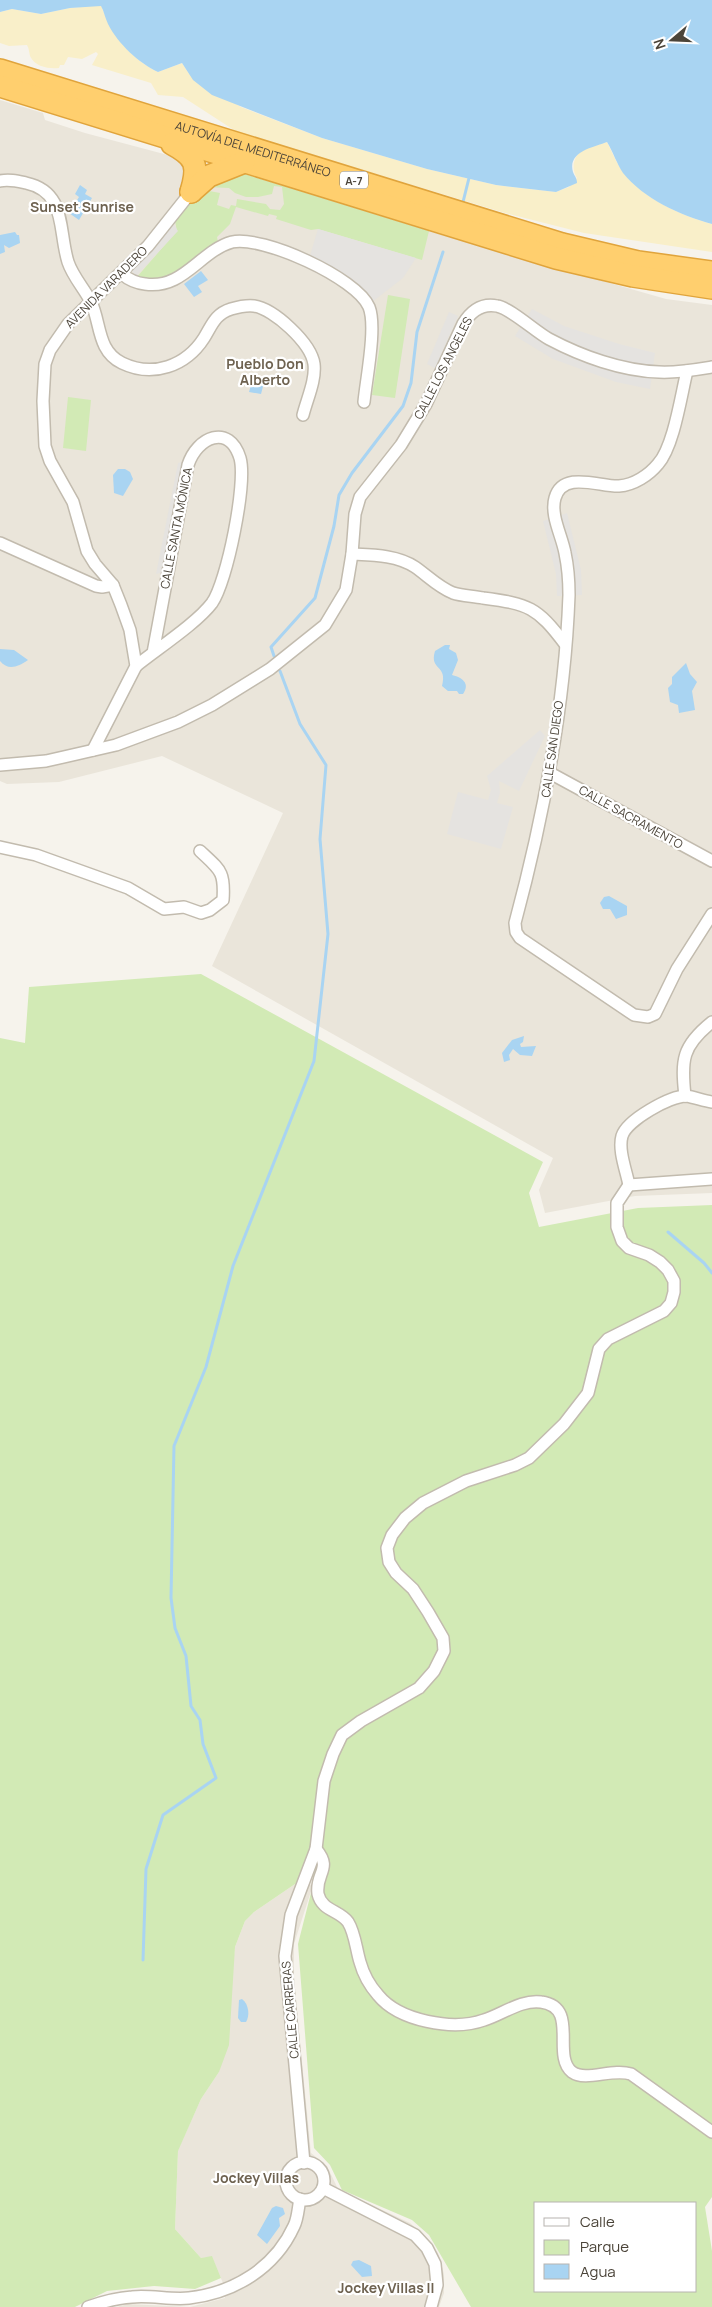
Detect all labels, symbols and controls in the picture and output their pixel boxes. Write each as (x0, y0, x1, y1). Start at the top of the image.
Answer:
north arrow (647, 15, 697, 65)
text: N (649, 37, 670, 52)
street label: AUTOVÍA DEL MEDITERRÁNEO (173, 116, 333, 181)
road number: A-7 (340, 172, 368, 188)
district label: Sunset Sunrise (30, 197, 134, 216)
street label: AVENIDA VARADERO (61, 242, 151, 332)
street label: CALLE LOS ANGELES (410, 314, 476, 422)
district label: Pueblo Don Alberto (226, 354, 304, 389)
street label: CALLE SANTA MÓNICA (156, 465, 196, 590)
street label: CALLE SAN DIEGO (537, 699, 567, 798)
street label: CALLE SACRAMENTO (576, 781, 687, 853)
street label: CALLE CARRERAS (277, 1961, 303, 2059)
district label: Jockey Villas (213, 2168, 299, 2187)
legend (534, 2202, 697, 2292)
text: Calle (580, 2211, 615, 2232)
text: Parque (580, 2236, 629, 2257)
text: Agua (580, 2261, 616, 2282)
district label: Jockey Villas II (338, 2278, 434, 2297)

